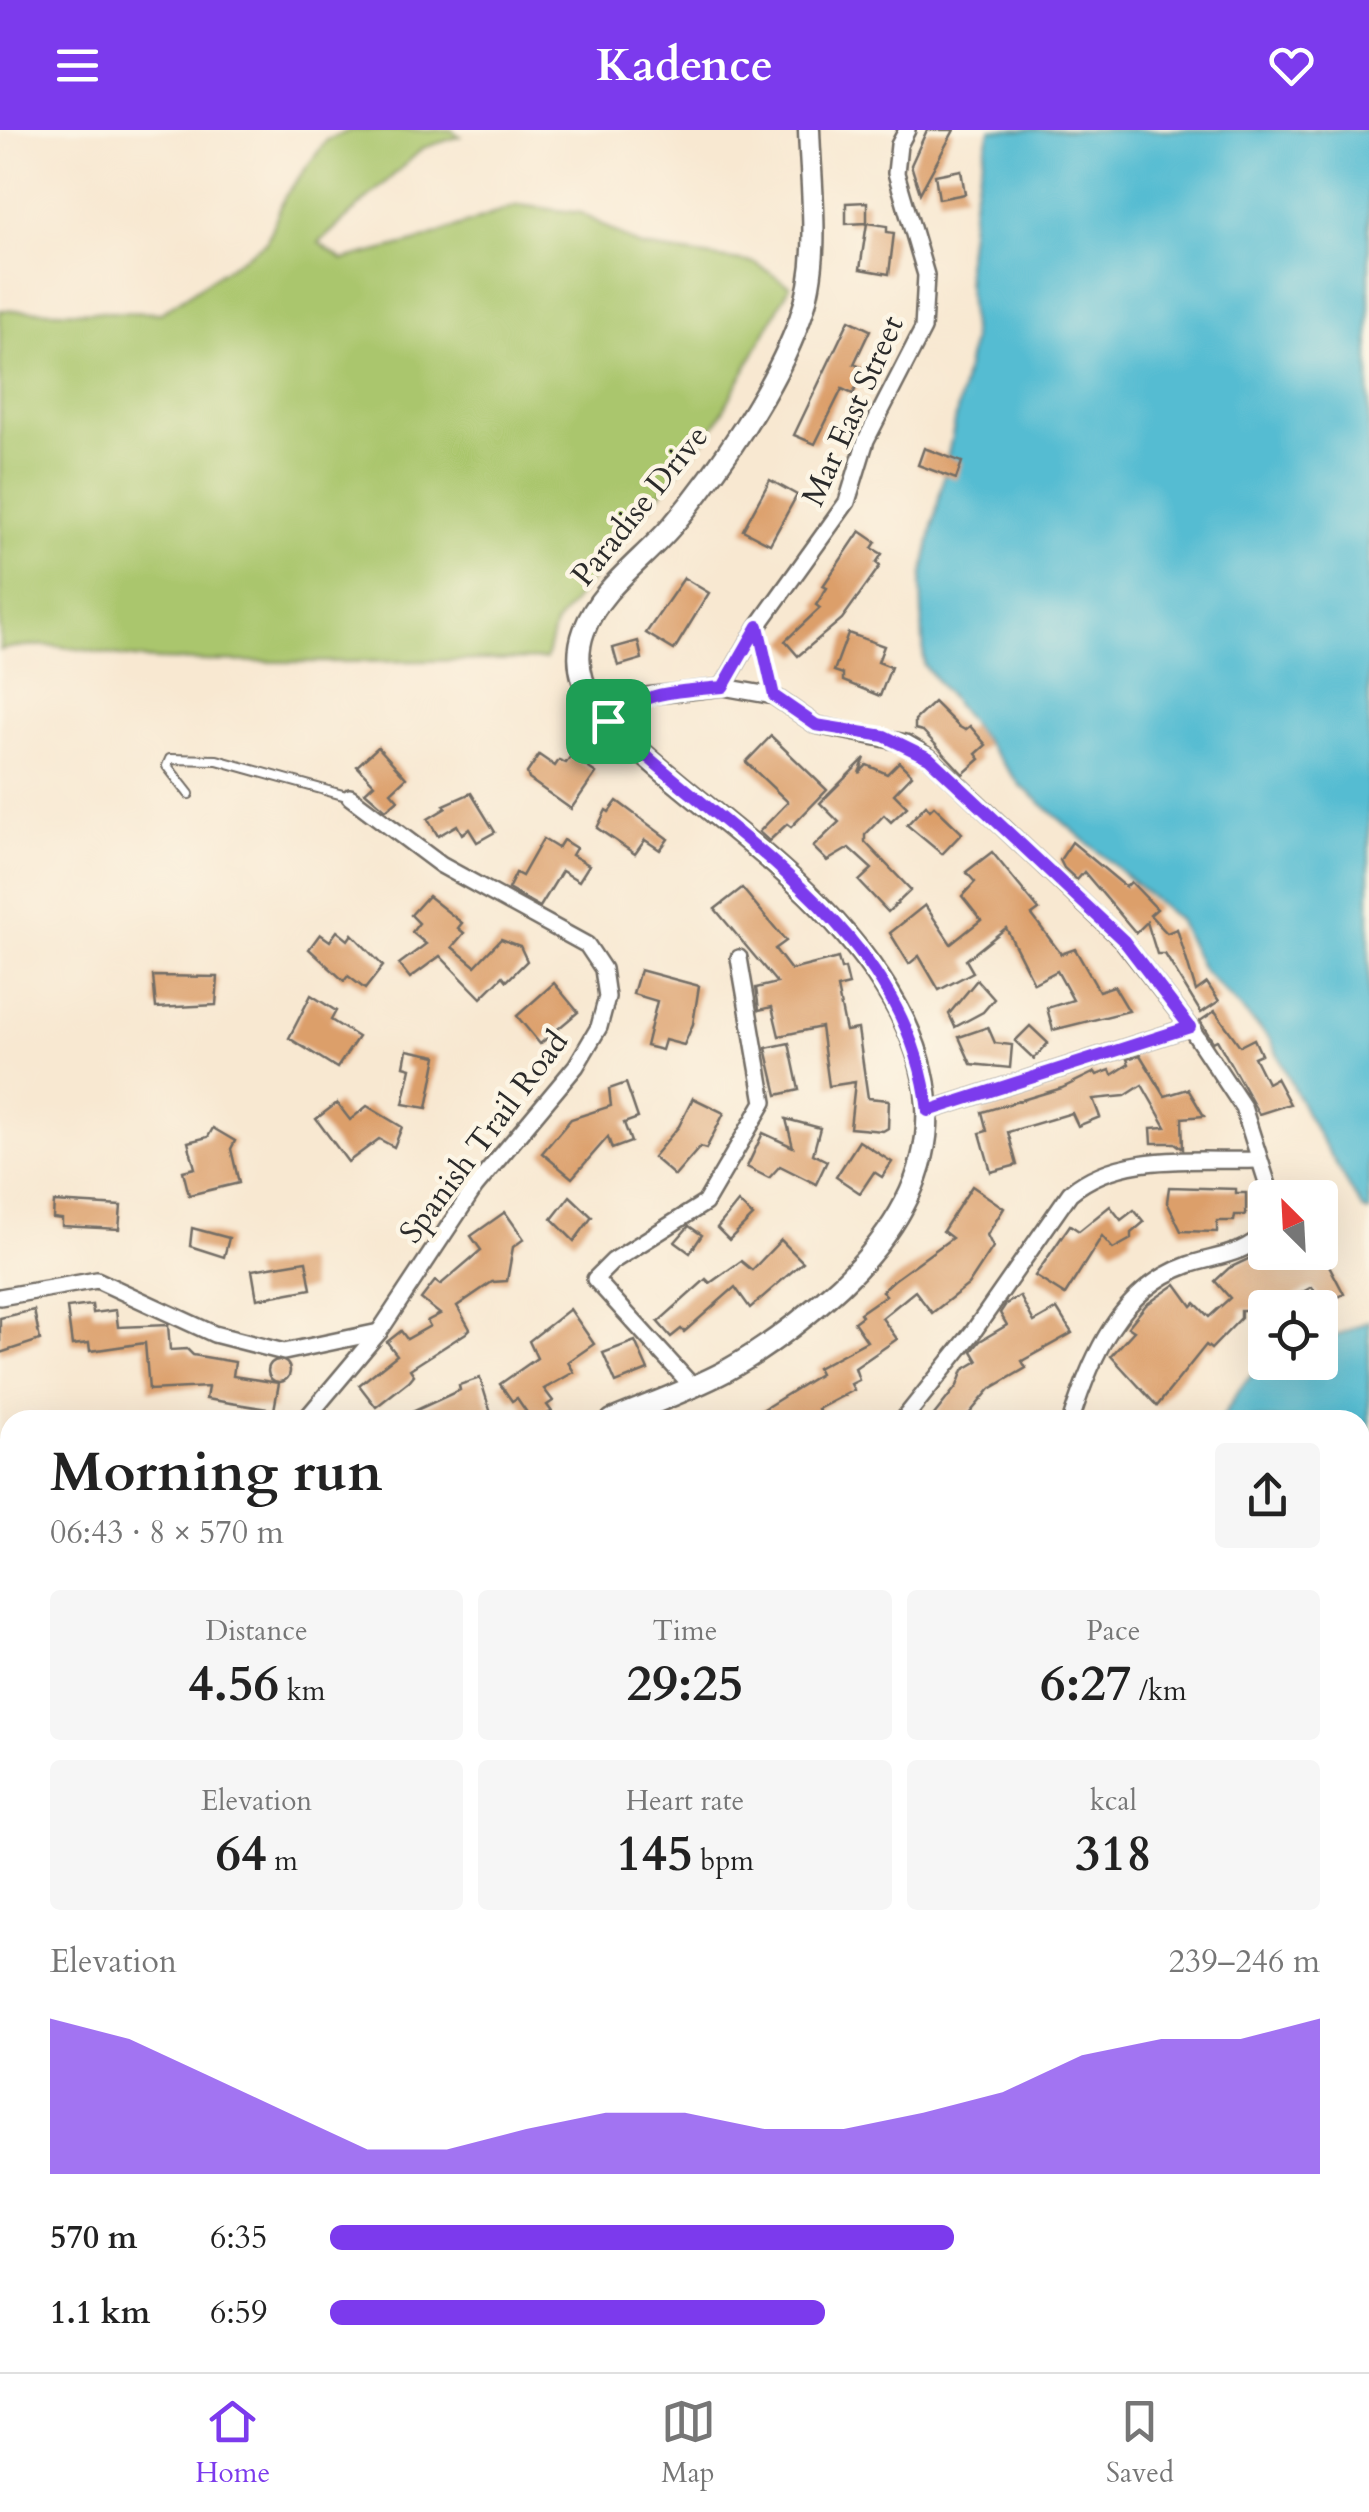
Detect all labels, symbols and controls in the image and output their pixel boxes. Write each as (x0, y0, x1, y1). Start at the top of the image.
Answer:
text: Kadence (596, 35, 773, 96)
icon: menu (50, 38, 105, 93)
icon: heart (1264, 38, 1319, 93)
street label: Mar East Street (791, 309, 915, 513)
street label: Paradise Drive (561, 416, 719, 596)
pin (566, 679, 651, 764)
icon: arrive (581, 694, 636, 749)
street label: Spanish Trail Road (389, 1022, 579, 1252)
north arrow (1248, 1180, 1338, 1270)
map controls (1248, 1180, 1338, 1380)
button: locate (1248, 1290, 1338, 1380)
text: Morning run (50, 1436, 383, 1510)
button: share (1215, 1443, 1320, 1548)
text: 06:43 · 8 × 570 m (50, 1511, 284, 1555)
text: Distance (205, 1612, 308, 1650)
text: Time (653, 1612, 717, 1650)
text: Pace (1086, 1612, 1140, 1650)
text: 4.56 (188, 1650, 279, 1718)
text: 29:25 (627, 1650, 743, 1718)
text: 6:27 (1040, 1650, 1131, 1718)
text: km (279, 1672, 325, 1710)
text: /km (1131, 1672, 1187, 1710)
text: Elevation (201, 1782, 312, 1820)
text: Heart rate (626, 1782, 744, 1820)
text: kcal (1090, 1782, 1137, 1820)
text: 64 (215, 1820, 267, 1888)
text: 145 (616, 1820, 693, 1888)
text: 318 (1075, 1820, 1152, 1888)
text: m (267, 1842, 298, 1880)
text: bpm (693, 1842, 754, 1880)
text: Elevation (50, 1940, 177, 1984)
text: 239–246 m (1168, 1940, 1320, 1984)
text: 570 m (50, 2216, 137, 2260)
text: 6:35 (210, 2216, 267, 2260)
text: 1.1 km (50, 2291, 150, 2335)
text: 6:59 (210, 2291, 267, 2335)
tab: Home (195, 2394, 270, 2492)
tab: Map (661, 2394, 716, 2492)
tab: Saved (1106, 2394, 1174, 2492)

